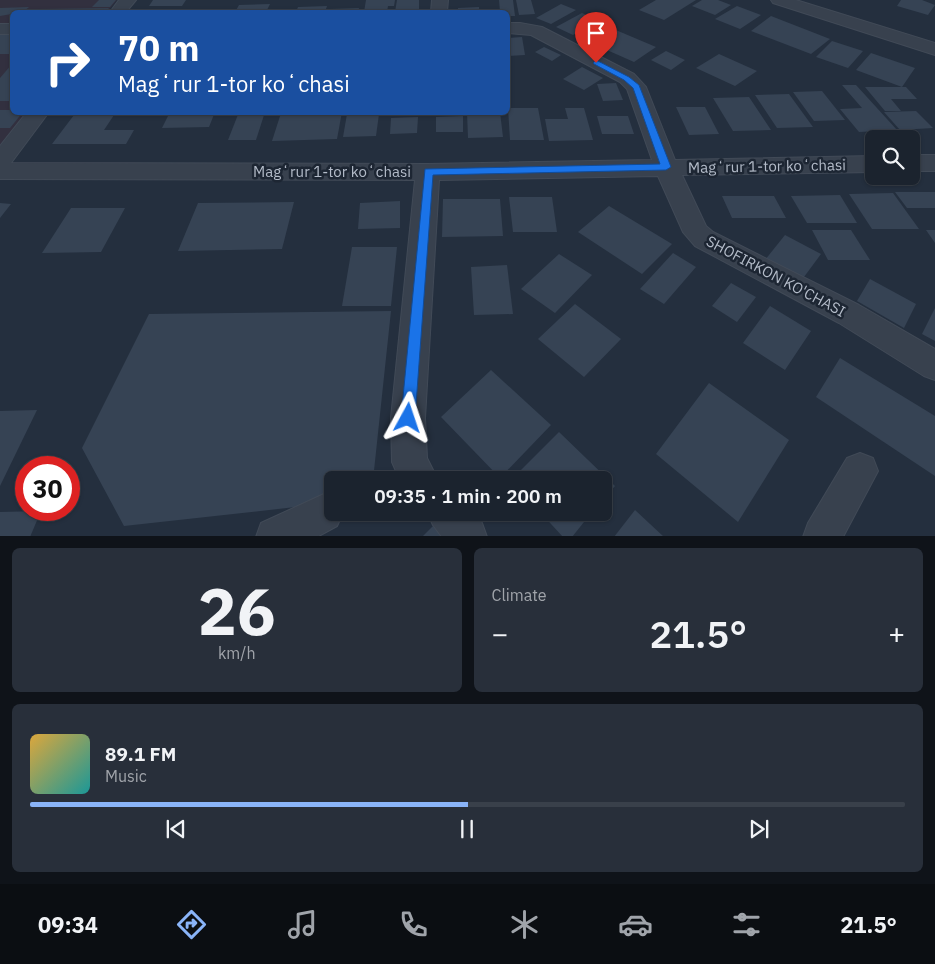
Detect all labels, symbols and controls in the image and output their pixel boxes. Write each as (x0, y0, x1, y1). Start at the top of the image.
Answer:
pin (575, 12, 617, 63)
icon: arrive (582, 19, 610, 47)
text: 70 m (118, 25, 200, 71)
icon: right (35, 30, 100, 95)
text: Magʻrur 1-tor koʻchasi (118, 69, 350, 98)
map controls (865, 130, 920, 185)
button: search (865, 130, 920, 185)
street label: Magʻrur 1-tor koʻchasi (688, 155, 846, 177)
street label: Magʻrur 1-tor koʻchasi (253, 162, 411, 181)
street label: SHOFIRKON KO'CHASI (703, 231, 849, 321)
position arrow (381, 391, 433, 443)
speed limit sign: 30 (15, 456, 80, 521)
text: 09:35 · 1 min · 200 m (374, 484, 562, 508)
text: 26 (198, 568, 276, 653)
text: Climate (492, 585, 547, 605)
text: 21.5° (649, 609, 747, 658)
text: − (492, 615, 508, 652)
text: + (888, 615, 905, 652)
text: km/h (218, 643, 256, 663)
text: 89.1 FM (105, 742, 176, 766)
text: Music (105, 766, 147, 786)
icon: previous (162, 815, 190, 843)
icon: pause (453, 815, 481, 843)
icon: next (745, 815, 773, 843)
icon: directions (174, 907, 209, 942)
icon: music (285, 907, 320, 942)
icon: phone (396, 907, 431, 942)
icon: climate (507, 907, 542, 942)
icon: car (618, 907, 653, 942)
icon: filters (729, 907, 764, 942)
text: 09:34 (38, 910, 98, 939)
text: 21.5° (840, 910, 897, 939)

